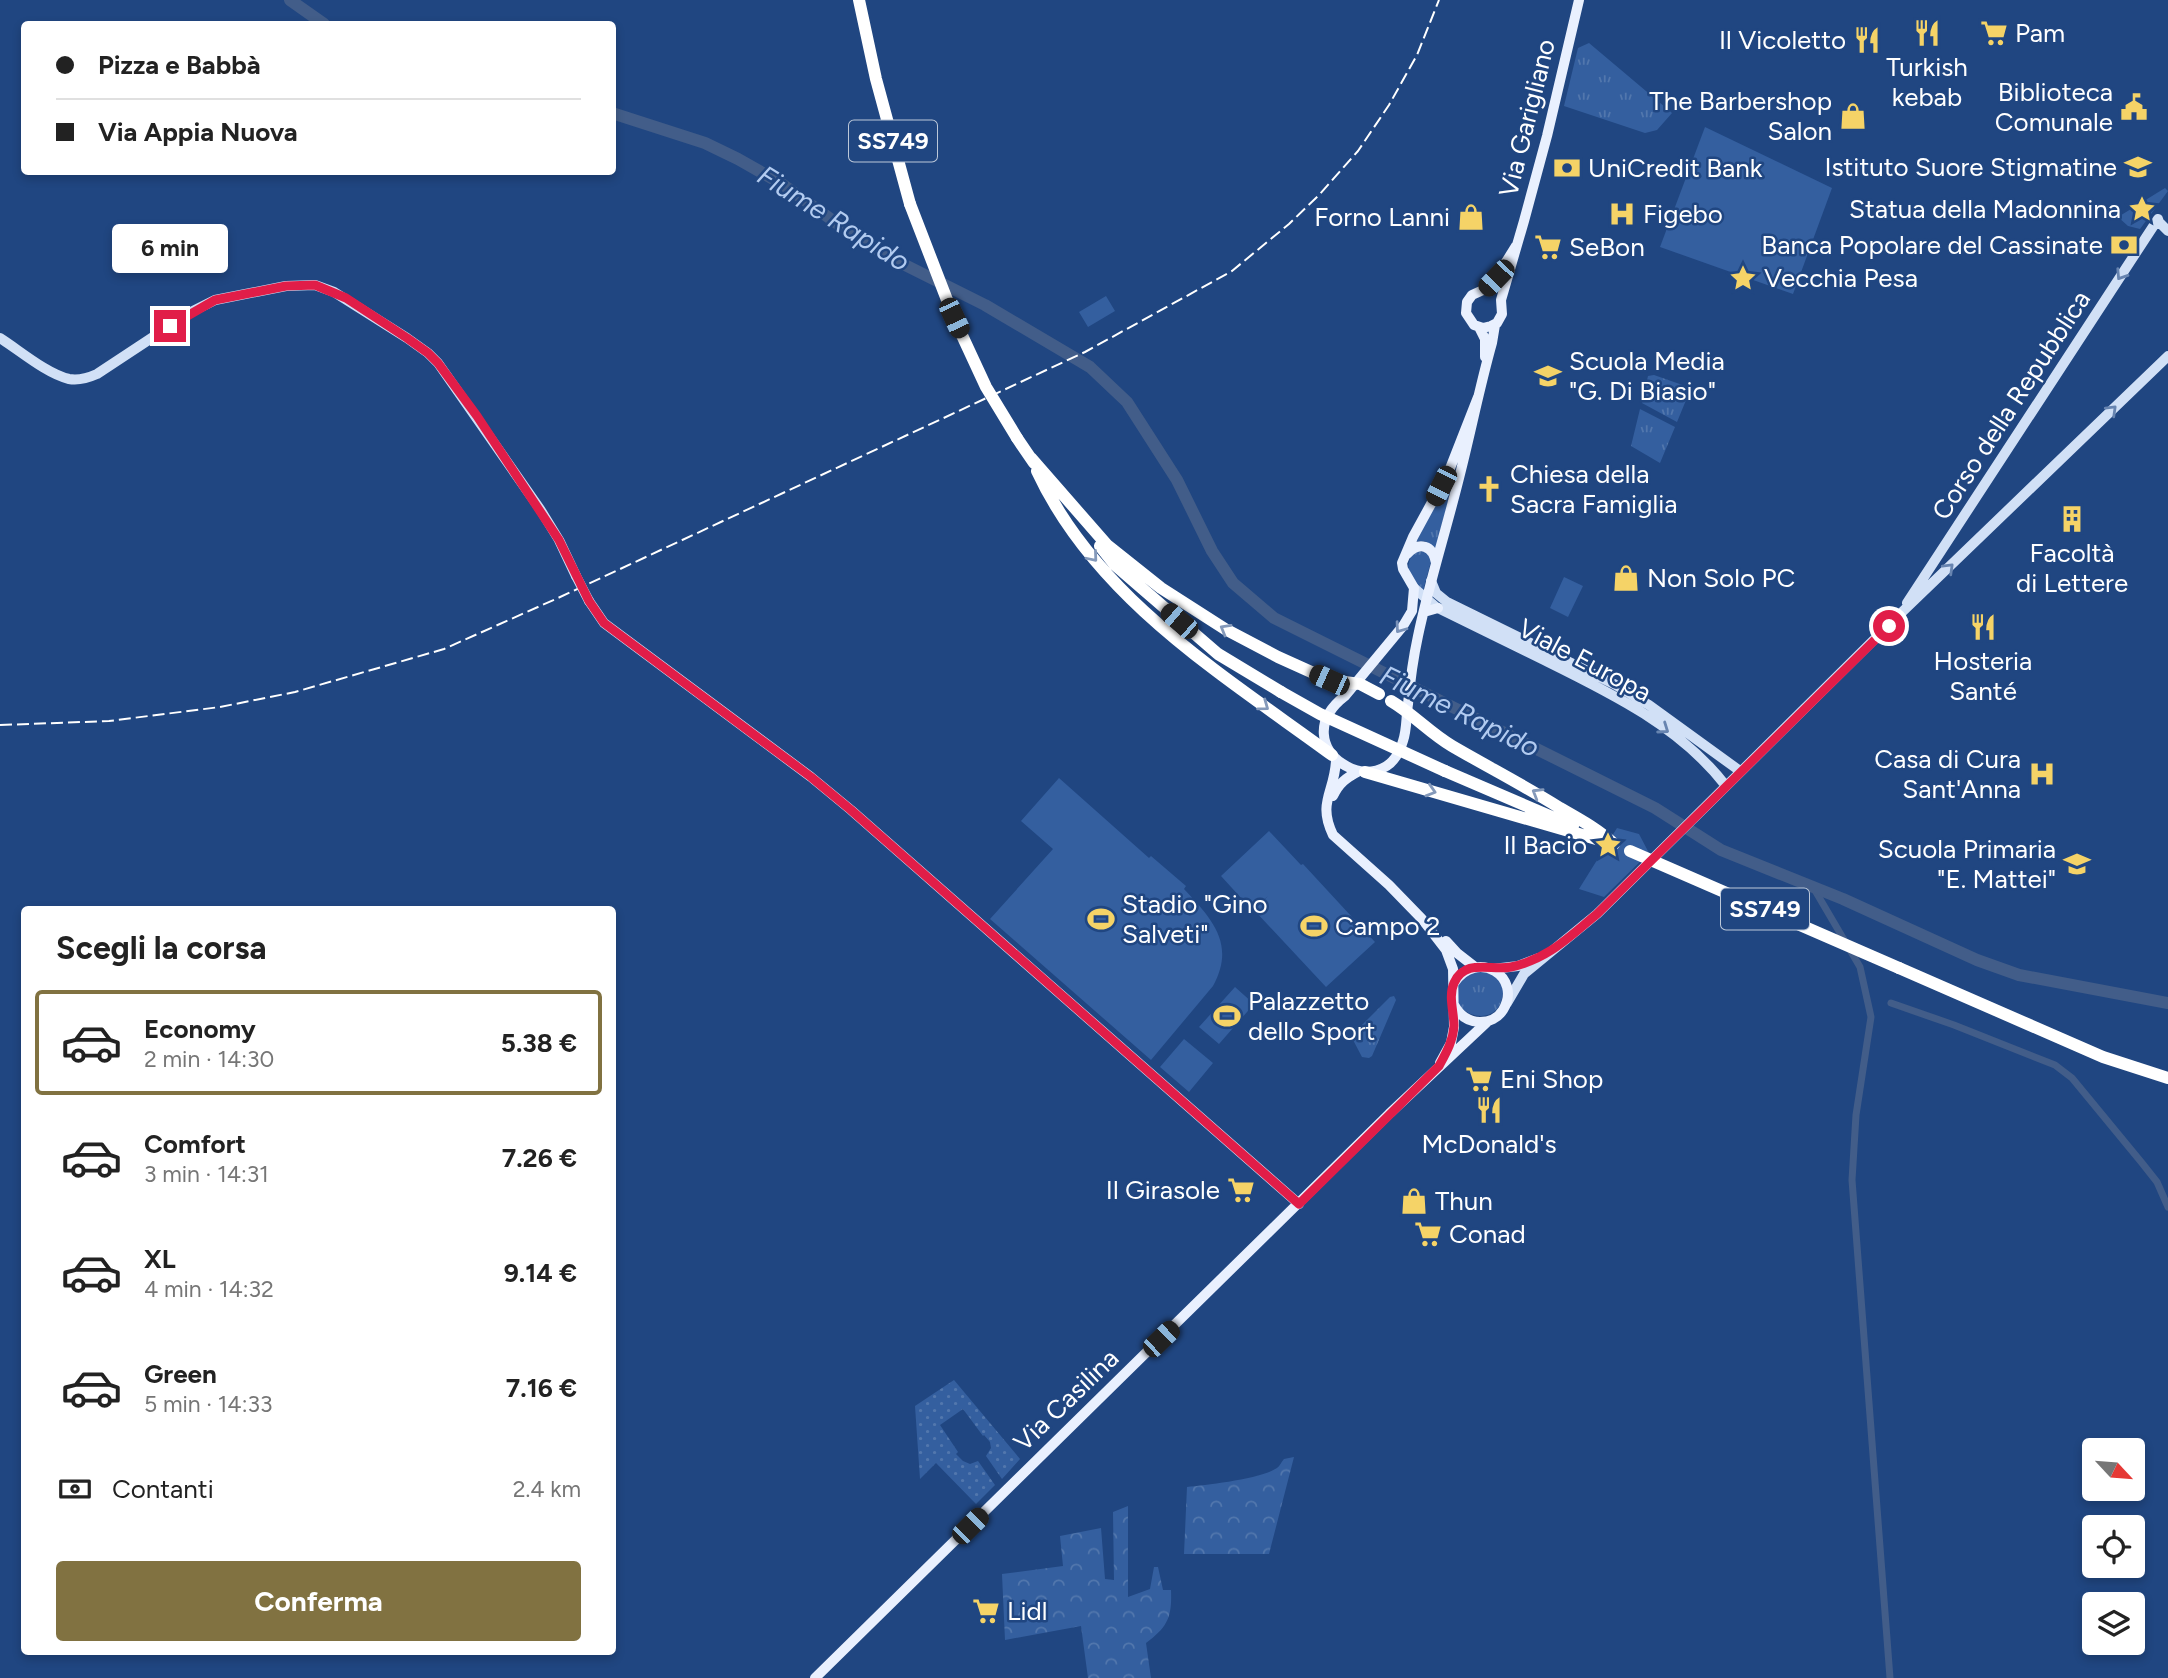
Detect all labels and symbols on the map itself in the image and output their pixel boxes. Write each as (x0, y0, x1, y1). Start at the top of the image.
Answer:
place label: Pam (2015, 17, 2065, 49)
restaurant icon: Turkish kebab (1912, 18, 1942, 48)
supermarket icon: Pam (1979, 18, 2009, 48)
place label: Il Vicoletto (1719, 24, 1846, 56)
restaurant icon: Il Vicoletto (1852, 25, 1882, 55)
street label: Via Garigliano (1492, 36, 1562, 200)
place label: Turkish kebab (1886, 51, 1968, 113)
place label: Biblioteca Comunale (1995, 76, 2113, 138)
place label: The Barbershop Salon (1649, 85, 1832, 147)
public building icon: Biblioteca Comunale (2119, 92, 2149, 122)
shop icon: The Barbershop Salon (1838, 101, 1868, 131)
road number: SS749 (849, 120, 937, 162)
place label: Istituto Suore Stigmatine (1824, 151, 2117, 183)
place label: UniCredit Bank (1588, 152, 1763, 184)
school or university icon: Istituto Suore Stigmatine (2123, 152, 2153, 182)
bank icon: UniCredit Bank (1552, 153, 1582, 183)
water label: Fiume Rapido (752, 158, 916, 278)
place label: Statua della Madonnina (1849, 193, 2121, 225)
place icon: Statua della Madonnina (2127, 194, 2157, 224)
place label: Figebo (1643, 198, 1723, 230)
hospital icon: Figebo (1607, 199, 1637, 229)
place label: Forno Lanni (1314, 201, 1450, 233)
shop icon: Forno Lanni (1456, 202, 1486, 232)
callout: 6 min (112, 224, 228, 274)
place label: Banca Popolare del Cassinate (1761, 229, 2103, 261)
bank icon: Banca Popolare del Cassinate (2109, 230, 2139, 260)
place label: SeBon (1569, 231, 1645, 263)
supermarket icon: SeBon (1533, 232, 1563, 262)
car (1474, 256, 1519, 300)
place label: Vecchia Pesa (1764, 262, 1918, 294)
place icon: Vecchia Pesa (1728, 263, 1758, 293)
one-way arrow (2116, 268, 2129, 281)
street label: Corso della Repubblica (1925, 284, 2097, 526)
car (936, 295, 973, 341)
route end (154, 310, 186, 342)
place label: Scuola Media "G. Di Biasio" (1569, 345, 1725, 407)
school or university icon: Scuola Media "G. Di Biasio" (1533, 361, 1563, 391)
one-way arrow (2104, 405, 2117, 418)
place label: Chiesa della Sacra Famiglia (1510, 458, 1677, 520)
car (1423, 463, 1460, 509)
church icon: Chiesa della Sacra Famiglia (1474, 474, 1504, 504)
building icon: Facoltà di Lettere (2057, 504, 2087, 534)
place label: Facoltà di Lettere (2016, 537, 2128, 599)
one-way arrow (1084, 550, 1097, 562)
place label: Non Solo PC (1647, 562, 1795, 594)
shop icon: Non Solo PC (1611, 563, 1641, 593)
one-way arrow (1941, 564, 1953, 576)
car (1157, 599, 1202, 643)
route start (1873, 610, 1905, 642)
street label: Viale Europa (1513, 612, 1657, 708)
restaurant icon: Hosteria Santé (1968, 612, 1998, 642)
one-way arrow (1396, 620, 1409, 633)
one-way arrow (1220, 624, 1233, 637)
place label: Hosteria Santé (1934, 645, 2032, 707)
water label: Fiume Rapido (1375, 658, 1545, 764)
car (1306, 662, 1353, 698)
one-way arrow (1257, 697, 1269, 710)
one-way arrow (1656, 721, 1669, 733)
place label: Casa di Cura Sant'Anna (1874, 743, 2021, 805)
hospital icon: Casa di Cura Sant'Anna (2027, 759, 2057, 789)
one-way arrow (1425, 783, 1437, 798)
one-way arrow (1531, 789, 1544, 802)
place label: Il Bacio (1503, 829, 1587, 861)
place icon: Il Bacio (1593, 830, 1623, 860)
place label: Scuola Primaria "E. Mattei" (1878, 833, 2056, 895)
school or university icon: Scuola Primaria "E. Mattei" (2062, 849, 2092, 879)
place label: Stadio "Gino Salveti" (1122, 888, 1267, 950)
road number: SS749 (1721, 888, 1809, 930)
sports icon: Stadio "Gino Salveti" (1086, 904, 1116, 934)
place label: Campo 2 (1335, 910, 1441, 942)
sports icon: Campo 2 (1299, 911, 1329, 941)
place label: Palazzetto dello Sport (1248, 985, 1376, 1047)
sports icon: Palazzetto dello Sport (1212, 1001, 1242, 1031)
place label: Eni Shop (1500, 1063, 1603, 1095)
supermarket icon: Eni Shop (1464, 1064, 1494, 1094)
restaurant icon: McDonald's (1474, 1095, 1504, 1125)
place label: McDonald's (1421, 1128, 1557, 1160)
place label: Il Girasole (1106, 1174, 1220, 1206)
supermarket icon: Il Girasole (1226, 1175, 1256, 1205)
place label: Thun (1435, 1185, 1493, 1217)
shop icon: Thun (1399, 1186, 1429, 1216)
place label: Conad (1449, 1218, 1526, 1250)
supermarket icon: Conad (1413, 1219, 1443, 1249)
car (1139, 1317, 1184, 1361)
street label: Via Casilina (1007, 1342, 1125, 1458)
north arrow (2082, 1438, 2146, 1502)
car (948, 1504, 993, 1548)
place label: Lidl (1007, 1595, 1048, 1627)
supermarket icon: Lidl (971, 1596, 1001, 1626)

